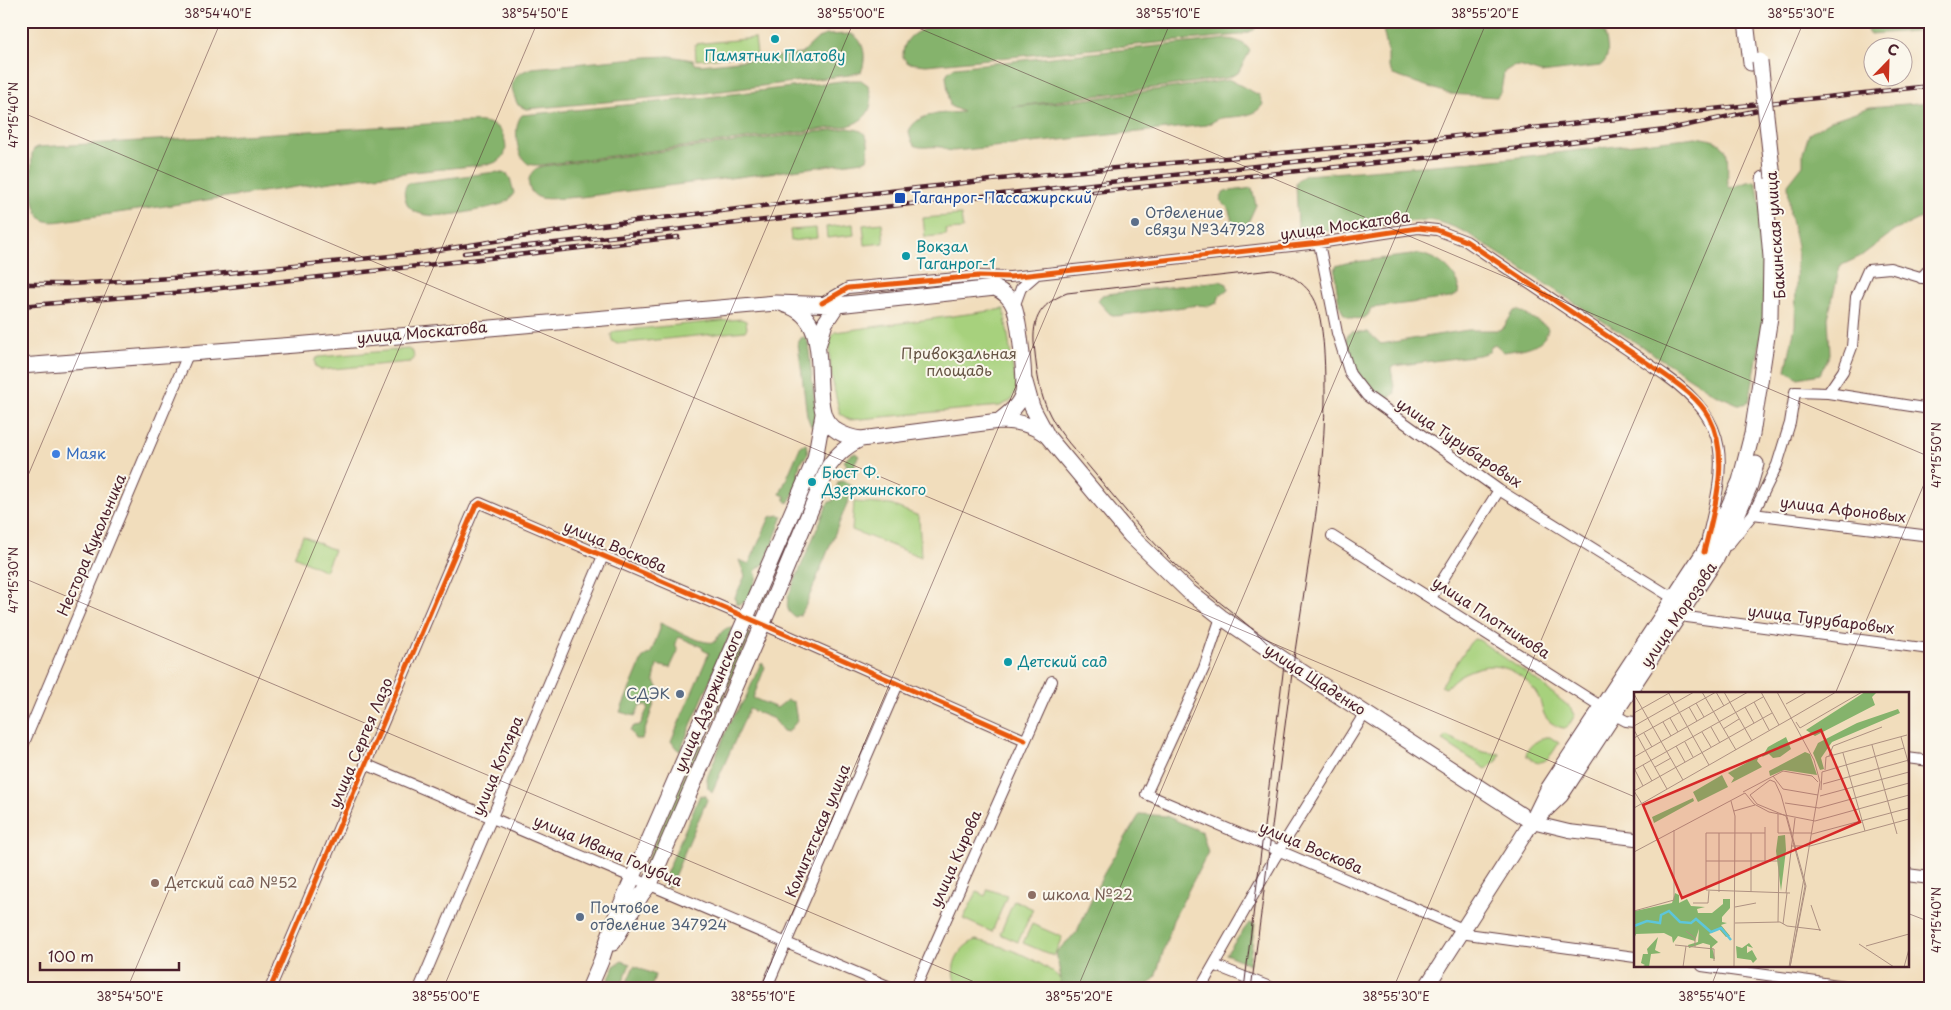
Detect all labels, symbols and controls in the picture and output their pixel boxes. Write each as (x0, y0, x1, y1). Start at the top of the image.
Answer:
text: 38°54'40"E (184, 4, 252, 22)
text: 38°54'50"E (501, 4, 569, 22)
text: 38°55'00"E (817, 4, 885, 22)
text: 38°55'10"E (1135, 4, 1201, 22)
text: 38°55'20"E (1451, 4, 1519, 22)
text: 38°55'30"E (1767, 4, 1835, 22)
marker: Памятник Платову (769, 33, 781, 45)
north arrow (1864, 38, 1914, 88)
text: С (1884, 38, 1902, 61)
place label: Памятник Платову (705, 43, 845, 66)
text: 47°15'40"N (4, 82, 22, 148)
street label: Бакинская улица (1759, 170, 1790, 300)
place label: Таганрог-Пассажирский (911, 185, 1092, 208)
marker: Таганрог-Пассажирский (893, 191, 907, 205)
place label: Отделение связи №347928 (1145, 200, 1265, 240)
street label: улица Москатова (1278, 204, 1412, 245)
marker: Отделение связи №347928 (1129, 216, 1141, 228)
place label: Вокзал Таганрог-1 (916, 234, 996, 274)
marker: Вокзал Таганрог-1 (900, 250, 912, 262)
street label: улица Москатова (356, 314, 489, 349)
park label: Привокзальная площадь (901, 341, 1017, 381)
street label: улица Турубаровых (1392, 391, 1528, 493)
text: 47°15'50"N (1927, 422, 1945, 488)
place label: Маяк (66, 441, 106, 464)
marker: Маяк (50, 448, 62, 460)
place label: Бюст Ф. Дзержинского (821, 460, 926, 500)
street label: Нестора Кукольника (50, 469, 131, 619)
marker: Бюст Ф. Дзержинского (806, 476, 818, 488)
street label: улица Афоновых (1779, 489, 1908, 528)
street label: улица Воскова (560, 513, 672, 578)
text: 47°15'30"N (4, 547, 22, 613)
street label: улица Морозова (1634, 556, 1722, 672)
street label: улица Плотникова (1428, 570, 1556, 664)
street label: улица Турубаровых (1747, 598, 1896, 639)
street label: улица Дзержинского (667, 625, 748, 776)
street label: улица Щаденко (1261, 637, 1371, 720)
place label: Детский сад (1017, 649, 1107, 672)
marker: Детский сад (1002, 656, 1014, 668)
street label: улица Сергея Лазо (322, 674, 397, 811)
place label: СДЭК (626, 681, 670, 704)
marker: СДЭК (674, 688, 686, 700)
inset map (1634, 692, 1908, 968)
street label: улица Котляра (465, 711, 528, 819)
street label: Комитетская улица (778, 760, 855, 901)
street label: улица Кирова (923, 805, 987, 911)
street label: улица Ивана Голубца (531, 808, 687, 892)
street label: улица Воскова (1256, 814, 1368, 879)
place label: Детский сад №52 (164, 870, 298, 893)
marker: Детский сад №52 (149, 877, 161, 889)
place label: школа №22 (1042, 882, 1133, 905)
text: 47°15'40"N (1927, 887, 1945, 953)
marker: школа №22 (1026, 889, 1038, 901)
place label: Почтовое отделение 347924 (590, 895, 727, 935)
marker: Почтовое отделение 347924 (574, 911, 586, 923)
scale bar (40, 940, 179, 972)
text: 100 m (48, 944, 94, 967)
text: 38°54'50"E (96, 987, 164, 1005)
text: 38°55'00"E (412, 987, 480, 1005)
text: 38°55'10"E (730, 987, 796, 1005)
text: 38°55'20"E (1045, 987, 1113, 1005)
text: 38°55'30"E (1362, 987, 1430, 1005)
text: 38°55'40"E (1678, 987, 1746, 1005)

